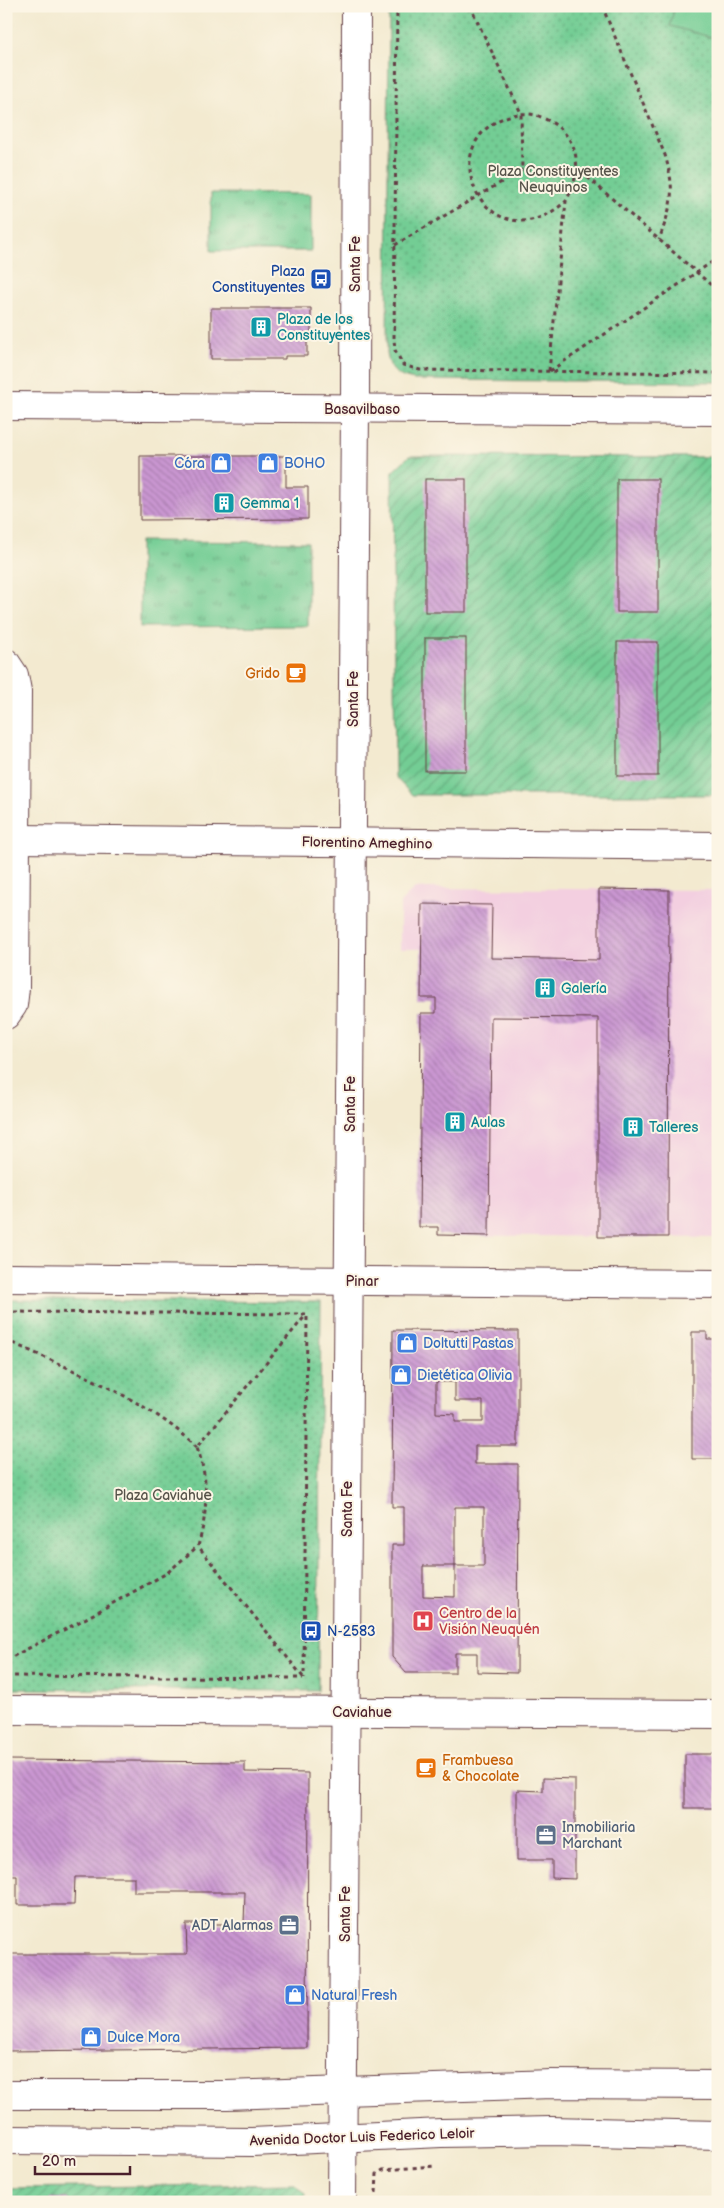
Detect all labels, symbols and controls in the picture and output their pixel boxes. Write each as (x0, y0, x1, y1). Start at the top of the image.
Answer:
park label: Plaza Constituyentes Neuquinos (487, 163, 619, 196)
street label: Santa Fe (347, 236, 364, 292)
place label: Plaza Constituyentes (212, 263, 305, 296)
bus stop icon: Plaza Constituyentes (309, 267, 333, 291)
place label: Plaza de los Constituyentes (277, 311, 370, 344)
building icon: Plaza de los Constituyentes (249, 315, 273, 339)
street label: Basavilbaso (324, 401, 400, 418)
shop icon: Córa (209, 451, 233, 475)
shop icon: BOHO (256, 451, 280, 475)
place label: Córa (174, 455, 205, 472)
place label: BOHO (284, 455, 325, 472)
building icon: Gemma 1 (212, 491, 236, 515)
place label: Gemma 1 (240, 495, 299, 512)
cafe icon: Grido (284, 661, 308, 685)
place label: Grido (245, 665, 280, 682)
street label: Santa Fe (345, 671, 362, 727)
street label: Florentino Ameghino (301, 833, 433, 853)
building icon: Galería (533, 976, 557, 1000)
place label: Galería (561, 980, 607, 997)
street label: Santa Fe (342, 1076, 359, 1132)
building icon: Aulas (443, 1110, 467, 1134)
place label: Aulas (471, 1114, 505, 1131)
building icon: Talleres (621, 1115, 645, 1139)
place label: Talleres (649, 1119, 698, 1136)
street label: Pinar (346, 1273, 379, 1290)
shop icon: Doltutti Pastas (395, 1331, 419, 1355)
place label: Doltutti Pastas (423, 1335, 514, 1352)
shop icon: Dietética Olivia (389, 1363, 413, 1387)
place label: Dietética Olivia (417, 1367, 512, 1384)
street label: Santa Fe (339, 1481, 356, 1537)
park label: Plaza Caviahue (114, 1487, 212, 1504)
place label: Centro de la Visión Neuquén (439, 1605, 540, 1638)
hospital icon: Centro de la Visión Neuquén (411, 1609, 435, 1633)
bus stop icon: N-2583 (299, 1619, 323, 1643)
place label: N-2583 (327, 1623, 376, 1640)
street label: Caviahue (332, 1704, 392, 1721)
place label: Frambuesa & Chocolate (442, 1752, 519, 1785)
cafe icon: Frambuesa & Chocolate (414, 1756, 438, 1780)
place label: Inmobiliaria Marchant (562, 1819, 636, 1852)
office icon: Inmobiliaria Marchant (534, 1823, 558, 1847)
street label: Santa Fe (337, 1886, 354, 1942)
office icon: ADT Alarmas (277, 1913, 301, 1937)
place label: ADT Alarmas (192, 1917, 273, 1934)
shop icon: Natural Fresh (283, 1983, 307, 2007)
place label: Natural Fresh (311, 1987, 397, 2004)
shop icon: Dulce Mora (79, 2025, 103, 2049)
place label: Dulce Mora (107, 2029, 180, 2046)
street label: Avenida Doctor Luis Federico Leloir (249, 2125, 476, 2149)
scale bar (35, 2143, 130, 2175)
text: 20 m (42, 2152, 76, 2171)

